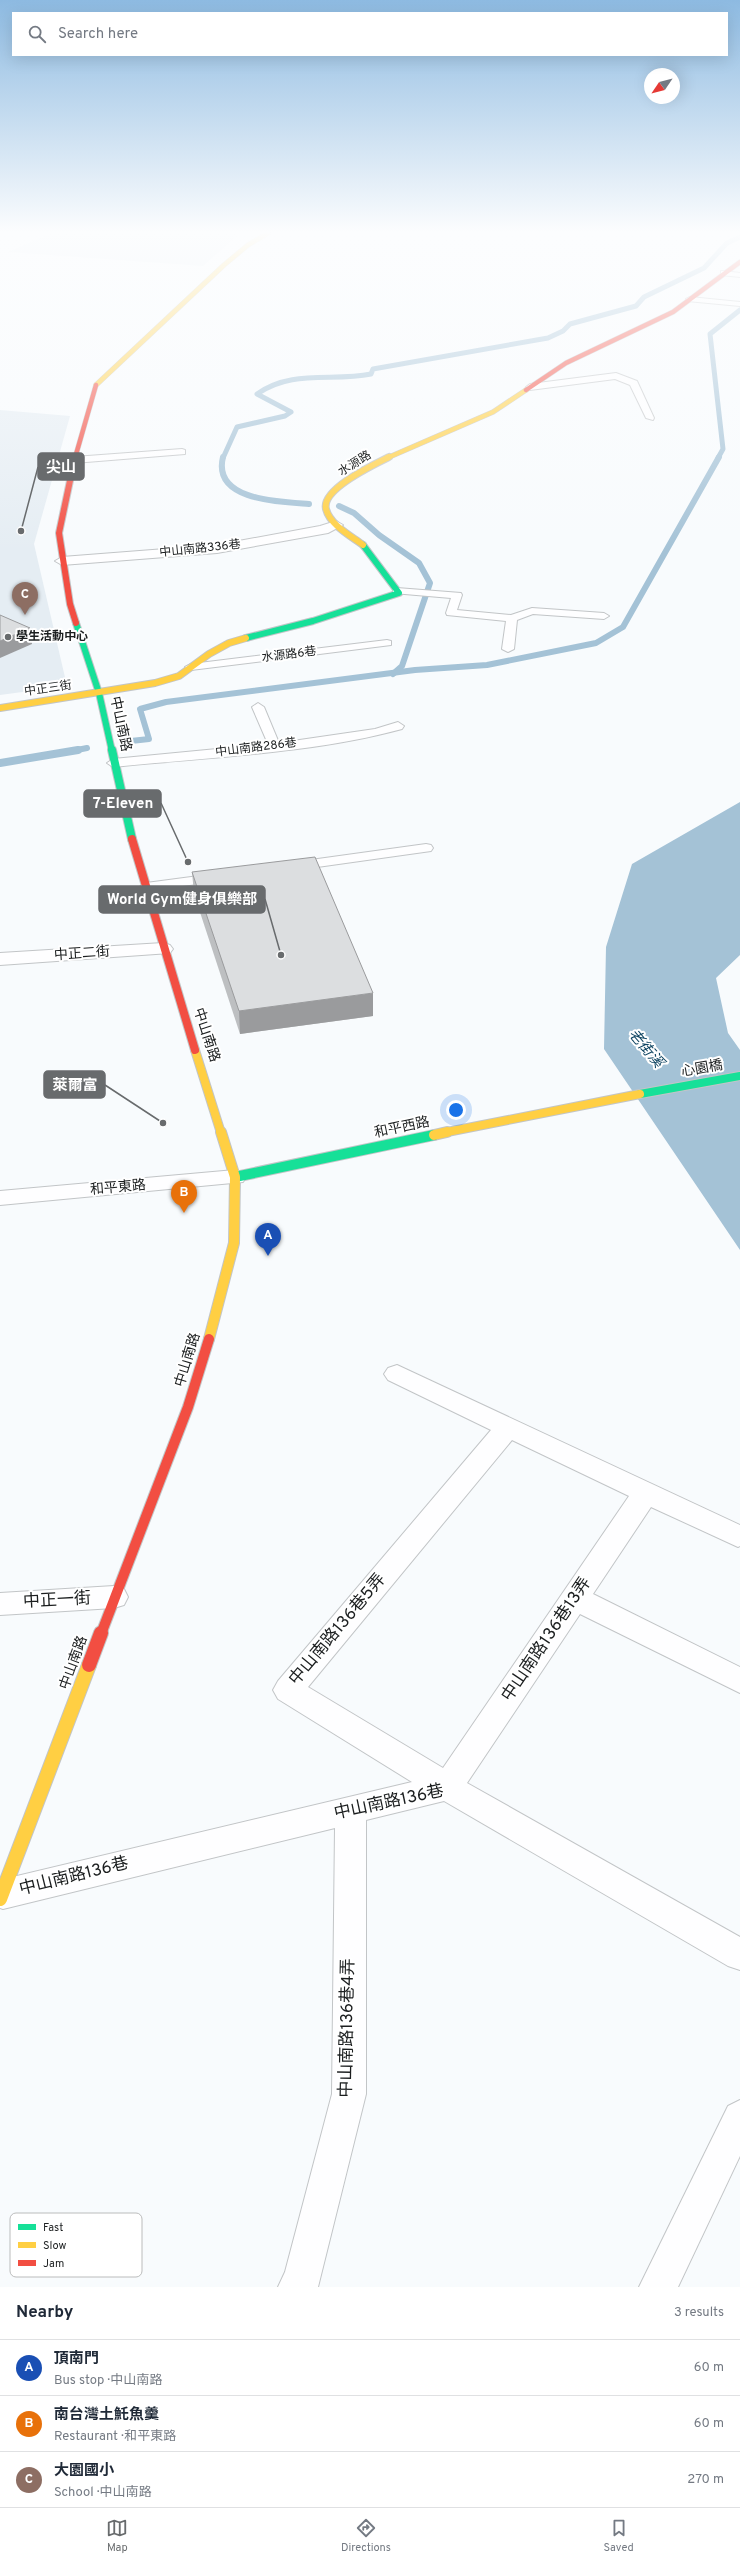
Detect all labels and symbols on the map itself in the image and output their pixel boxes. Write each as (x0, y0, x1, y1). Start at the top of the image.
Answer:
north arrow (644, 68, 680, 104)
street label: 水源路 (335, 448, 375, 480)
callout: 尖山 (38, 453, 84, 480)
text: 尖山 (46, 459, 76, 478)
street label: 中山南路336巷 (159, 537, 241, 561)
pin: C (12, 582, 38, 615)
place label: 學生活動中心 (16, 629, 88, 645)
marker: 學生活動中心 (3, 632, 13, 642)
street label: 水源路6巷 (261, 644, 317, 666)
street label: 中正三街 (23, 678, 73, 700)
street label: 中山南路 (106, 695, 134, 753)
street label: 中山南路286巷 (214, 735, 298, 761)
callout: 7-Eleven (84, 790, 161, 817)
text: 7-Eleven (93, 795, 153, 814)
callout: World Gym健身俱樂部 (99, 886, 265, 913)
text: World Gym健身俱樂部 (107, 891, 257, 910)
street label: 中正二街 (53, 944, 111, 964)
street label: 中山南路 (189, 1006, 223, 1064)
water label: 老街溪 (623, 1026, 668, 1074)
street label: 心園橋 (680, 1057, 724, 1081)
callout: 萊爾富 (44, 1071, 105, 1098)
text: 萊爾富 (52, 1077, 98, 1096)
your location (446, 1100, 466, 1120)
street label: 和平西路 (373, 1114, 431, 1142)
street label: 和平東路 (89, 1177, 147, 1199)
pin: B (171, 1180, 197, 1213)
pin: A (255, 1223, 281, 1256)
street label: 中山南路 (172, 1331, 204, 1389)
street label: 中山南路136巷5弄 (285, 1570, 391, 1690)
street label: 中山南路136巷13弄 (497, 1574, 597, 1706)
street label: 中正一街 (22, 1588, 92, 1614)
street label: 中山南路 (56, 1634, 92, 1692)
street label: 中山南路136巷 (332, 1781, 446, 1825)
street label: 中山南路136巷 (17, 1853, 131, 1901)
street label: 中山南路136巷4弄 (336, 1958, 360, 2098)
legend (10, 2213, 142, 2277)
text: Fast (43, 2221, 63, 2235)
text: Slow (43, 2239, 66, 2253)
text: Jam (43, 2257, 64, 2271)

